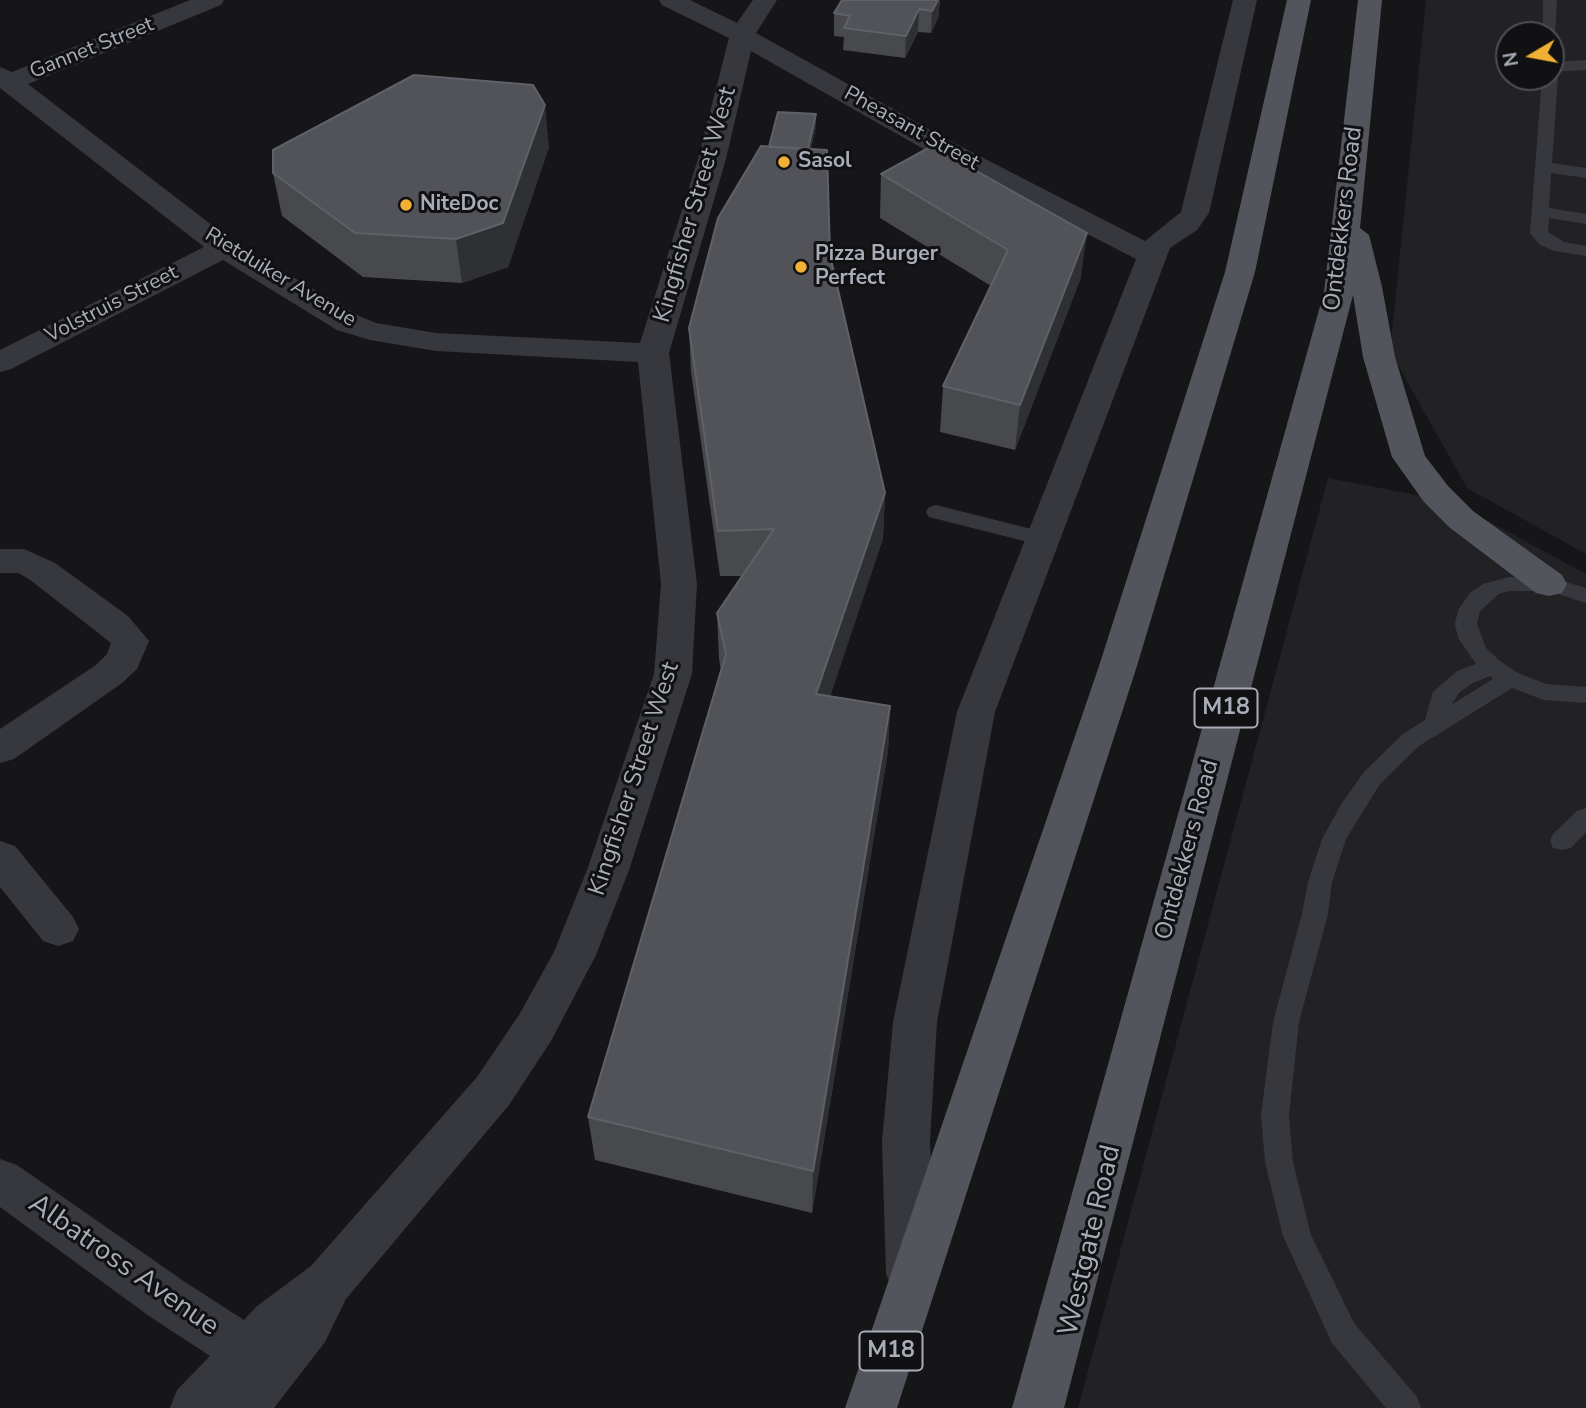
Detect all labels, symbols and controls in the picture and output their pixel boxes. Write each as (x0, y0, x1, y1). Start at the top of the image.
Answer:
street label: Gannet Street (26, 13, 158, 85)
north arrow (1495, 21, 1565, 91)
text: N (1497, 50, 1525, 69)
street label: Pheasant Street (839, 81, 983, 177)
street label: Kingfisher Street West (649, 84, 743, 326)
street label: Ontdekkers Road (1318, 125, 1370, 313)
place label: Sasol (798, 149, 852, 175)
marker: Sasol (776, 154, 792, 170)
place label: NiteDoc (420, 192, 498, 218)
marker: NiteDoc (398, 197, 414, 213)
street label: Rietduiker Avenue (200, 223, 360, 333)
place label: Pizza Burger Perfect (815, 242, 938, 292)
marker: Pizza Burger Perfect (793, 259, 809, 275)
street label: Volstruis Street (42, 261, 182, 349)
street label: Kingfisher Street West (584, 659, 686, 899)
road number: M18 (1194, 688, 1258, 728)
street label: Ontdekkers Road (1150, 757, 1226, 943)
street label: Westgate Road (1053, 1142, 1129, 1340)
street label: Albatross Avenue (21, 1188, 225, 1344)
road number: M18 (860, 1332, 922, 1370)

